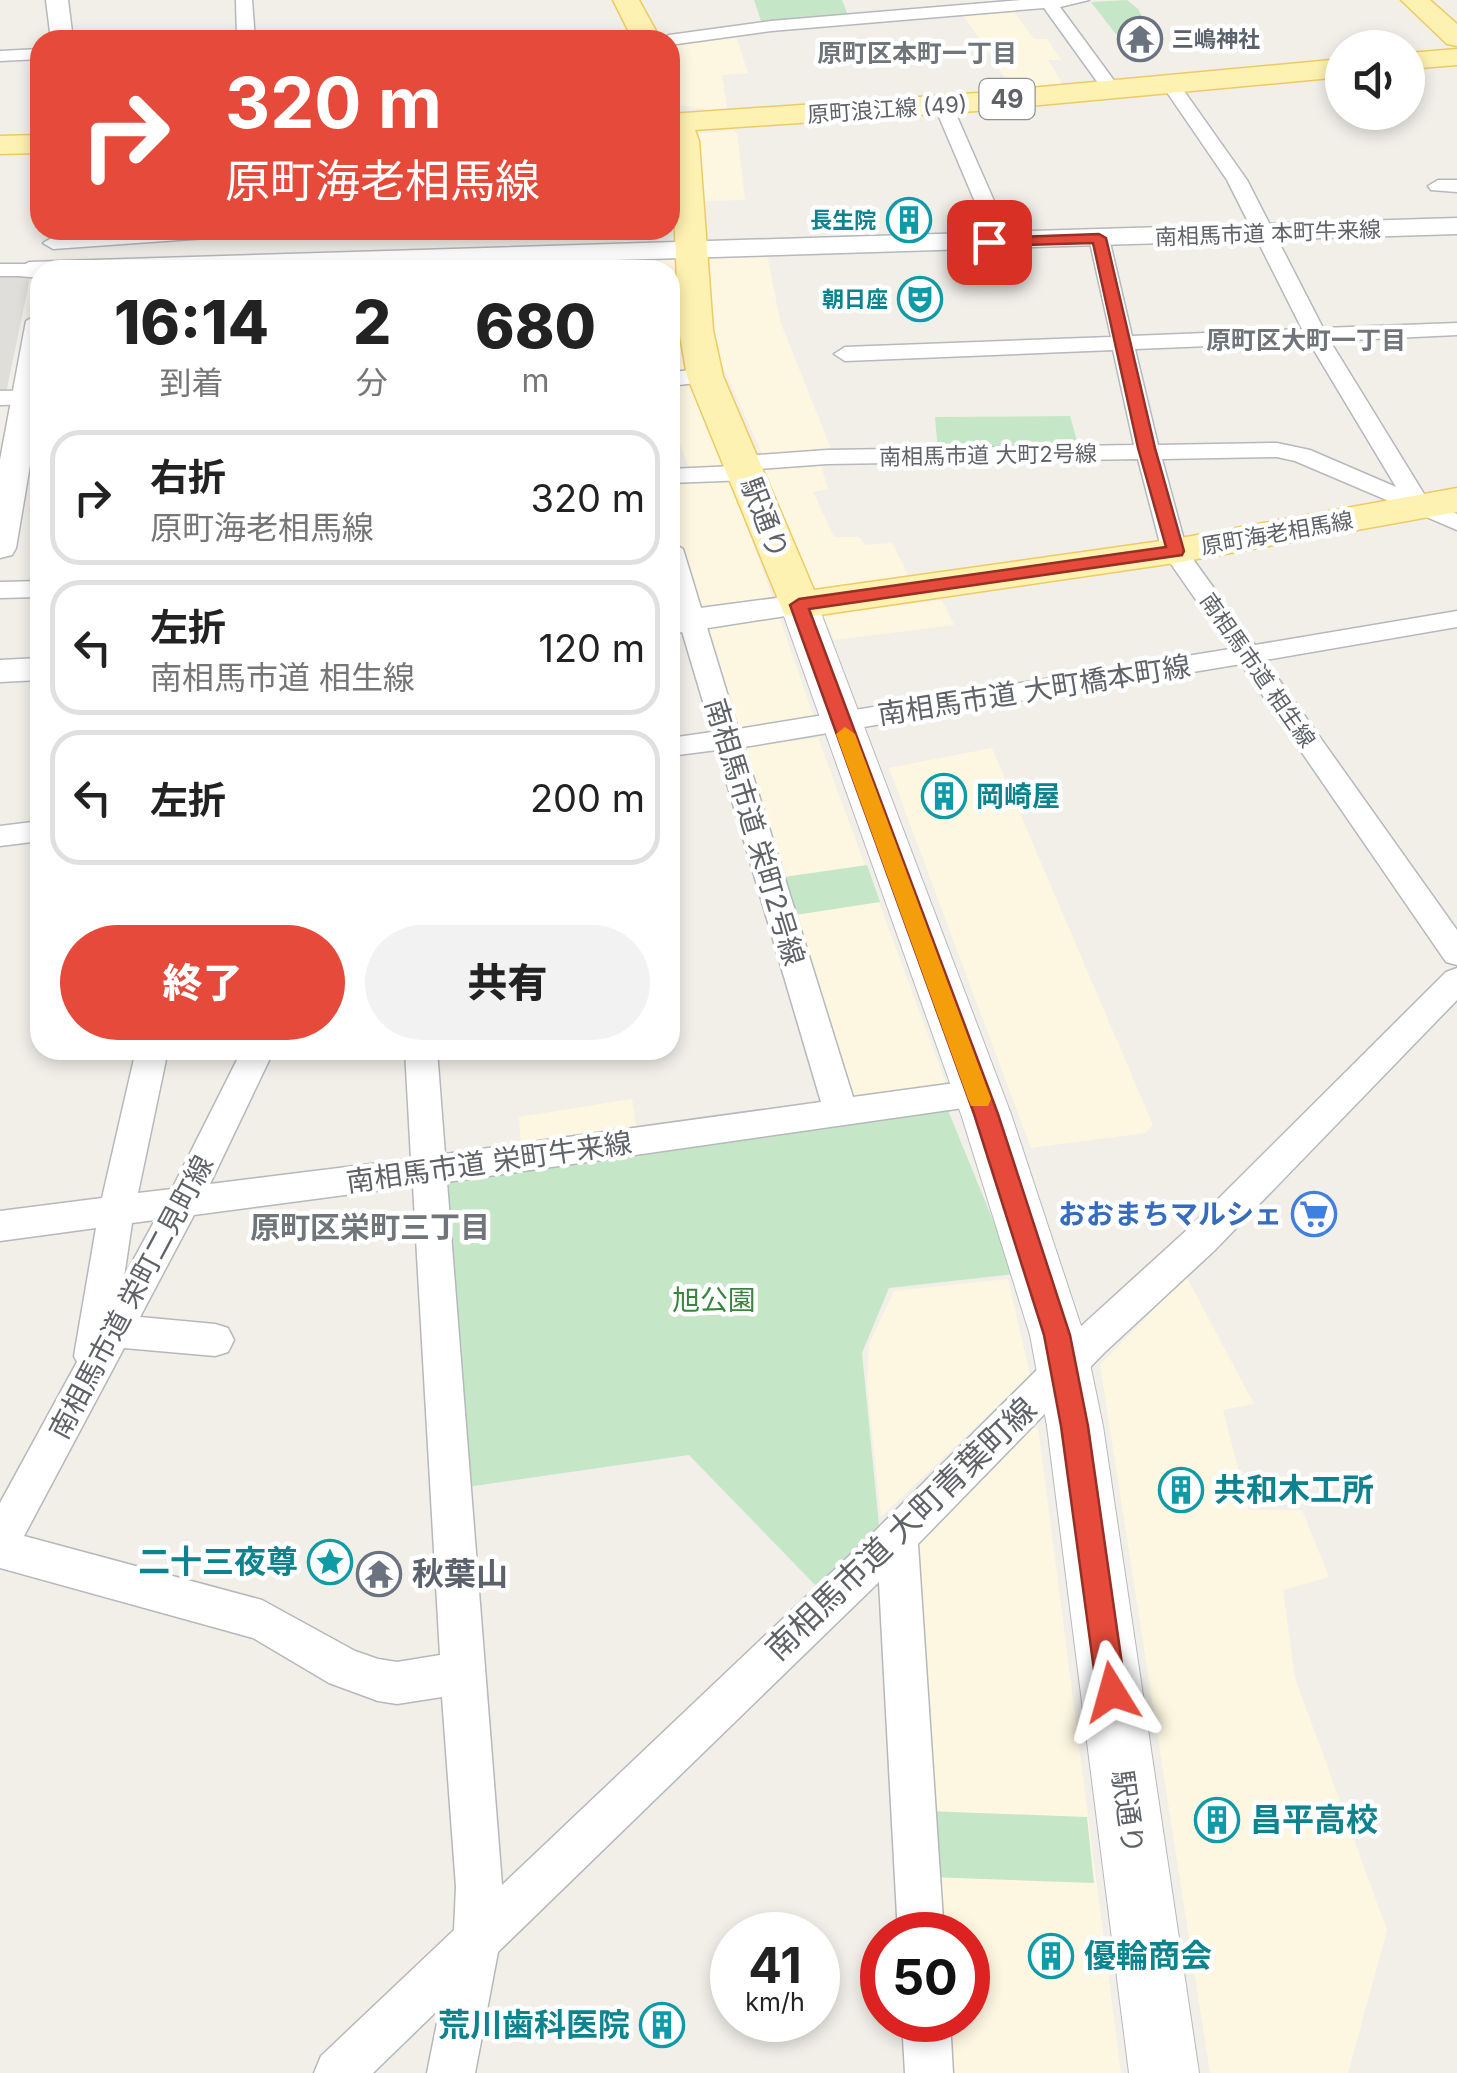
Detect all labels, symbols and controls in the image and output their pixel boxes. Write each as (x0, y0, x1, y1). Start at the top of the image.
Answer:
temple icon: 三嶋神社 (1117, 16, 1163, 62)
place label: 三嶋神社 (1172, 26, 1260, 52)
map controls (1325, 30, 1425, 130)
button: sound (1325, 30, 1425, 130)
district label: 原町区本町一丁目 (817, 38, 1017, 68)
text: 320 m (225, 60, 442, 145)
icon: right (60, 70, 190, 200)
road number: 49 (980, 79, 1034, 119)
street label: 原町浪江線 (49) (806, 90, 968, 128)
text: 原町海老相馬線 (225, 153, 540, 208)
building icon: 長生院 (886, 197, 932, 243)
pin (947, 200, 1032, 285)
place label: 長生院 (810, 207, 876, 233)
icon: arrive (962, 215, 1017, 270)
street label: 南相馬市道 本町牛来線 (1155, 216, 1381, 250)
theatre icon: 朝日座 (897, 276, 943, 322)
text: 16:14 (114, 286, 269, 358)
text: 2 (353, 286, 391, 358)
place label: 朝日座 (822, 286, 888, 312)
text: 680 (475, 290, 596, 362)
district label: 原町区大町一丁目 (1206, 325, 1406, 355)
text: m (522, 361, 550, 400)
text: 到着 (159, 363, 223, 402)
text: 分 (356, 363, 388, 402)
street label: 南相馬市道 大町2号線 (879, 440, 1097, 470)
text: 右折 (150, 454, 226, 500)
icon: right (65, 470, 120, 525)
street label: 駅通り (734, 473, 796, 563)
text: 320 m (530, 475, 645, 521)
street label: 原町海老相馬線 (1199, 507, 1355, 559)
text: 原町海老相馬線 (150, 508, 374, 547)
street label: 南相馬市道 相生線 (1195, 588, 1321, 752)
text: 左折 (150, 604, 226, 650)
icon: left (65, 620, 120, 675)
text: 120 m (538, 625, 645, 671)
street label: 南相馬市道 大町橋本町線 (875, 649, 1193, 731)
text: 南相馬市道 相生線 (150, 658, 415, 697)
street label: 南相馬市道 栄町2号線 (698, 695, 812, 969)
icon: left (65, 770, 120, 825)
building icon: 岡崎屋 (921, 773, 967, 819)
text: 200 m (530, 775, 645, 821)
text: 左折 (150, 777, 226, 823)
place label: 岡崎屋 (976, 779, 1060, 813)
button: 終了 (60, 925, 345, 1040)
button: 共有 (365, 925, 650, 1040)
street label: 南相馬市道 栄町牛来線 (344, 1125, 634, 1199)
street label: 南相馬市道 栄町二見町線 (42, 1150, 220, 1444)
supermarket icon: おおまちマルシェ (1291, 1191, 1337, 1237)
place label: おおまちマルシェ (1058, 1197, 1282, 1231)
district label: 原町区栄町三丁目 (250, 1209, 490, 1245)
park label: 旭公園 (672, 1283, 756, 1317)
street label: 南相馬市道 大町青葉町線 (757, 1389, 1044, 1668)
building icon: 共和木工所 (1158, 1467, 1204, 1513)
place label: 共和木工所 (1214, 1470, 1374, 1509)
place icon: 二十三夜尊 (307, 1539, 353, 1585)
place label: 二十三夜尊 (138, 1542, 298, 1581)
temple icon: 秋葉山 (356, 1551, 402, 1597)
place label: 秋葉山 (412, 1554, 508, 1593)
position arrow (1060, 1640, 1164, 1744)
street label: 駅通り (1105, 1768, 1151, 1856)
building icon: 昌平高校 (1194, 1797, 1240, 1843)
place label: 昌平高校 (1250, 1800, 1378, 1839)
speed limit sign: 50 (860, 1912, 990, 2042)
building icon: 優輪商会 (1028, 1933, 1074, 1979)
text: 41 (748, 1935, 802, 1995)
place label: 優輪商会 (1084, 1936, 1212, 1975)
text: km/h (745, 1987, 805, 2017)
building icon: 荒川歯科医院 (639, 2002, 685, 2048)
place label: 荒川歯科医院 (438, 2005, 630, 2044)

